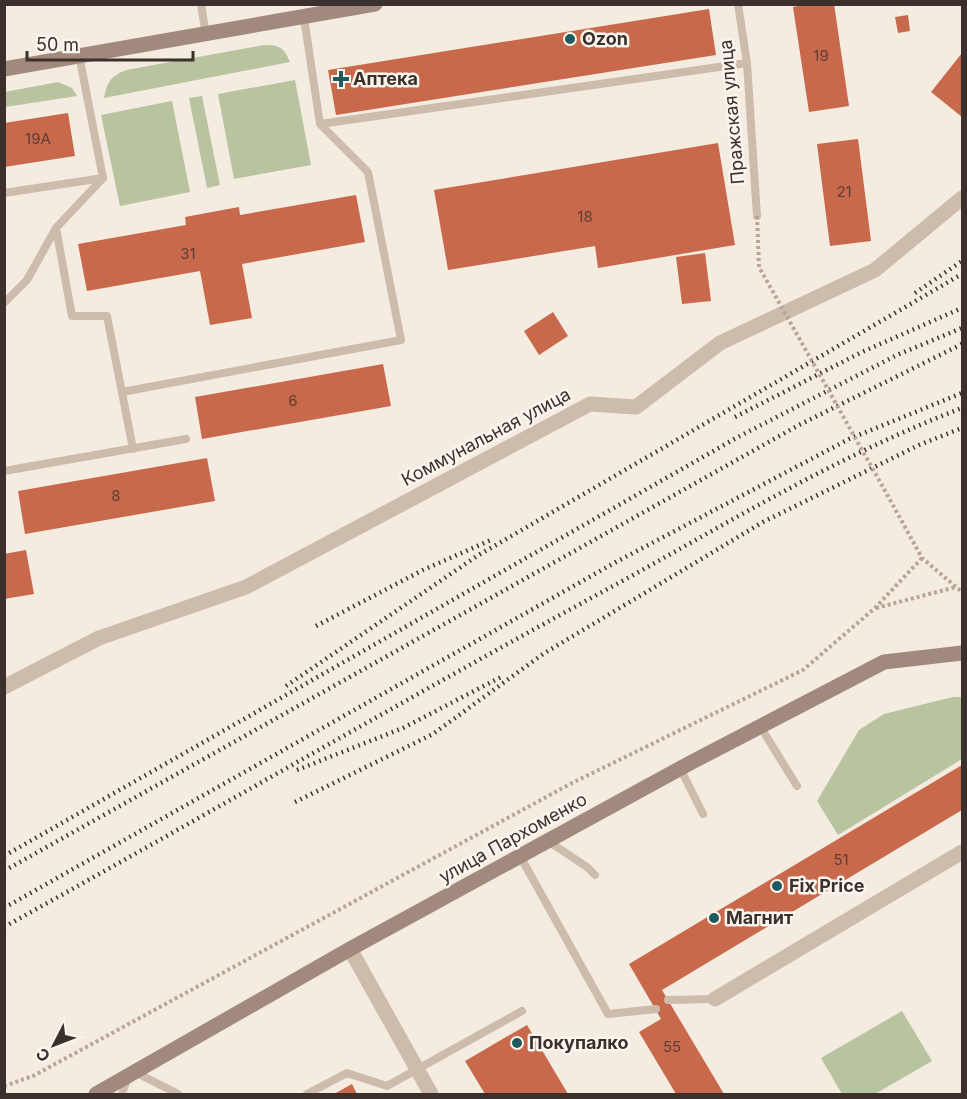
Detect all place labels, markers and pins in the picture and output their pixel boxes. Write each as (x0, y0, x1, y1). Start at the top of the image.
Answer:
place label: Ozon (582, 28, 628, 49)
marker: Ozon (563, 32, 577, 46)
place label: Аптека (353, 68, 418, 89)
marker: Аптека (334, 72, 348, 86)
place label: Fix Price (789, 875, 865, 896)
marker: Fix Price (770, 879, 784, 893)
place label: Магнит (726, 907, 793, 928)
marker: Магнит (707, 911, 721, 925)
place label: Покупалко (529, 1032, 628, 1053)
marker: Покупалко (510, 1036, 524, 1050)

